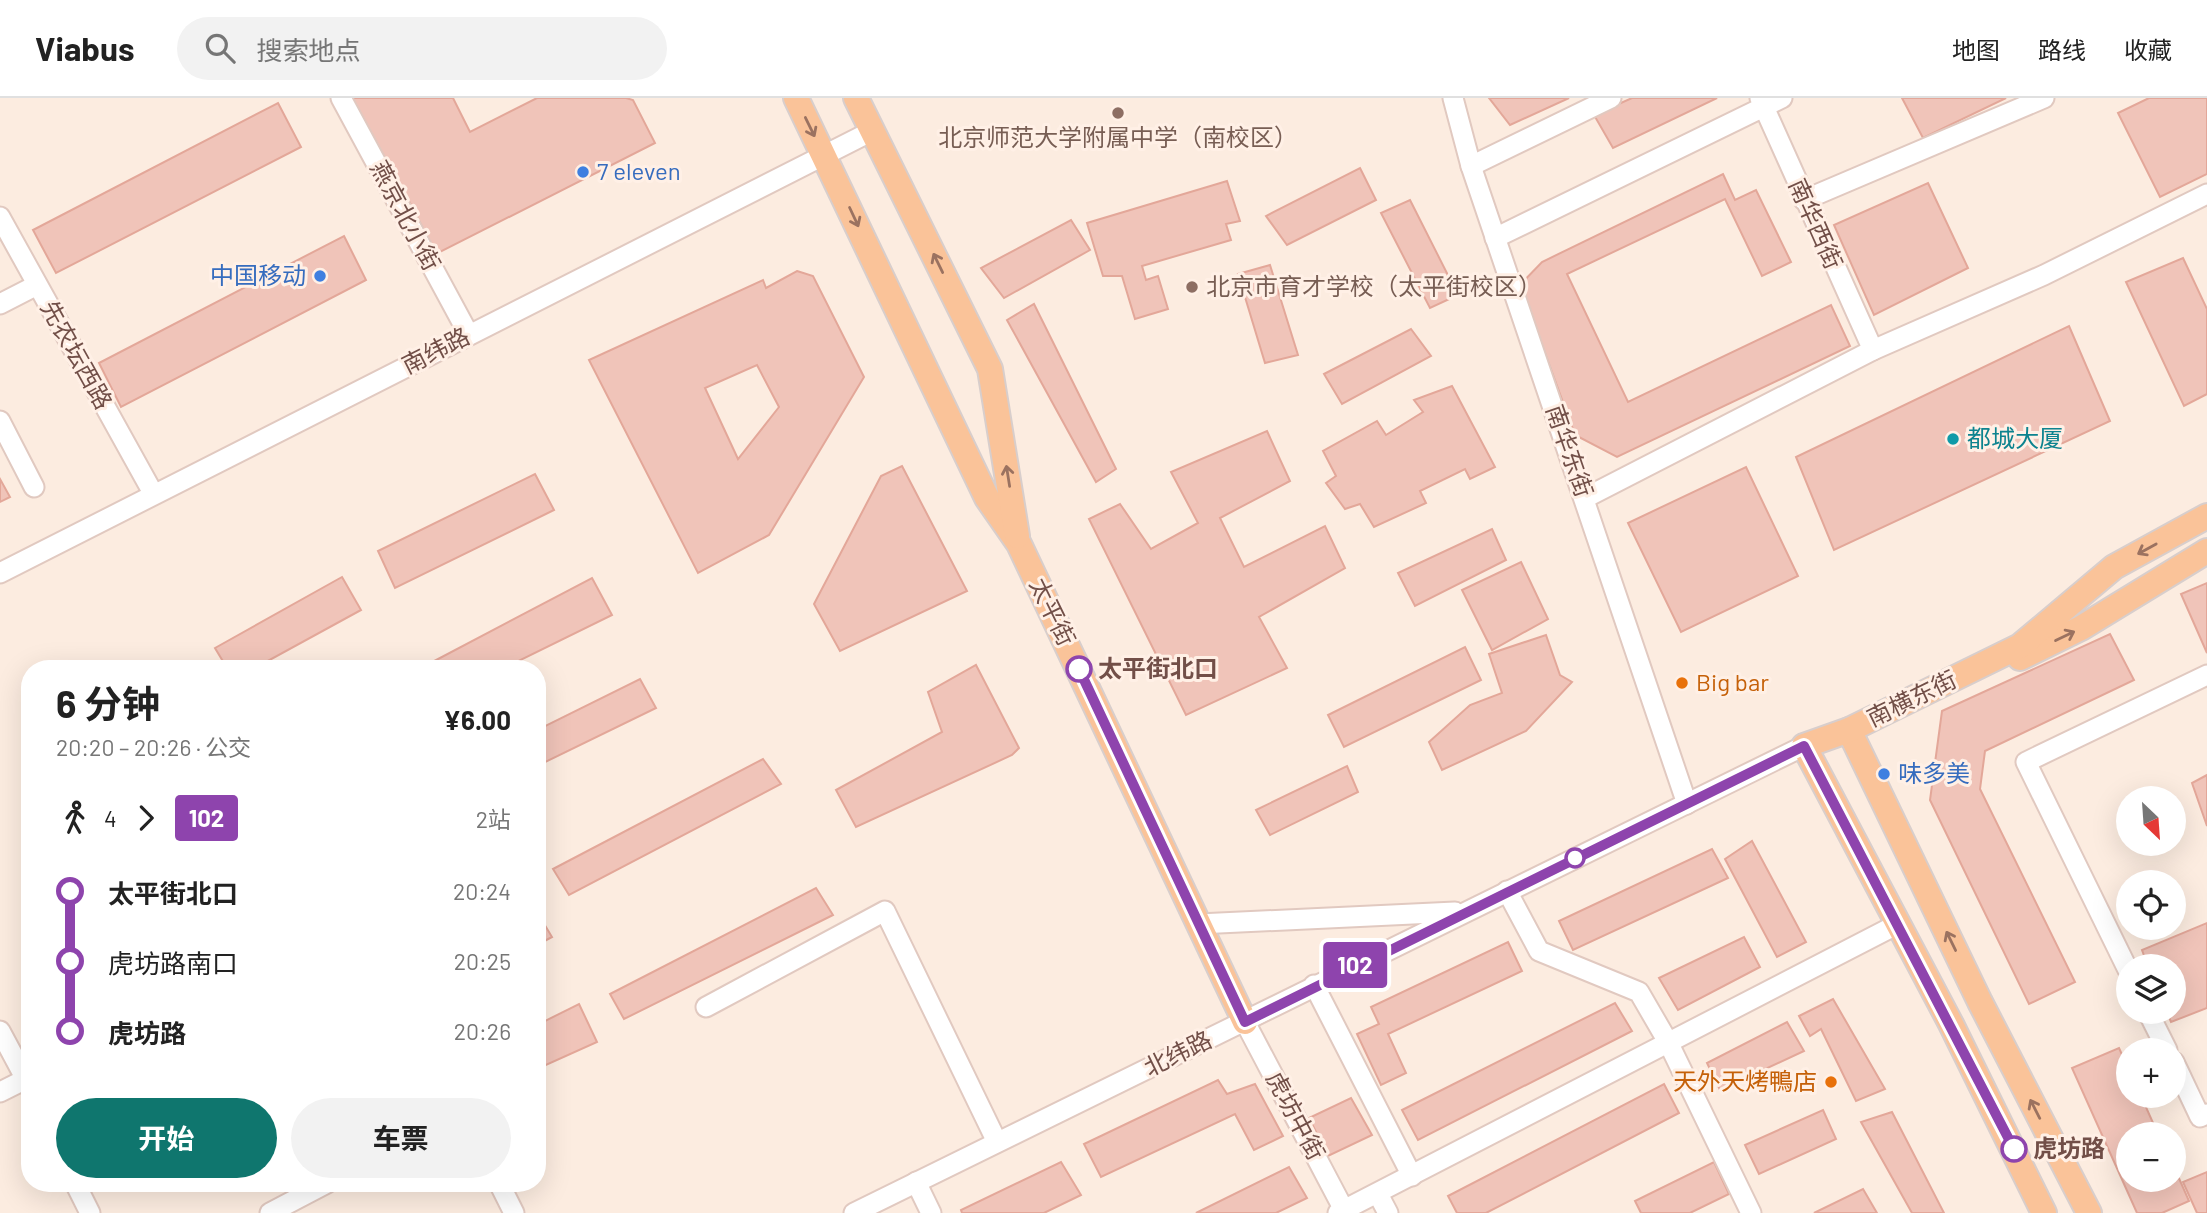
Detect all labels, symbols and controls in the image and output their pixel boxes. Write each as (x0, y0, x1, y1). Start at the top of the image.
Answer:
search box (177, 17, 667, 80)
text: Viabus (35, 28, 135, 68)
icon: search (201, 29, 239, 67)
text: 搜索地点 (257, 34, 361, 65)
text: 地图 (1952, 35, 2000, 64)
text: 路线 (2038, 35, 2086, 64)
text: 收藏 (2124, 35, 2172, 64)
marker: 北京师范大学附属中学（南校区） (1110, 105, 1126, 121)
one-way arrow (804, 116, 818, 137)
place label: 北京师范大学附属中学（南校区） (938, 122, 1298, 151)
street label: 燕京北小街 (365, 156, 447, 275)
place label: 7 eleven (597, 156, 681, 185)
marker: 7 eleven (575, 164, 591, 180)
street label: 南华西街 (1784, 174, 1849, 273)
one-way arrow (848, 206, 862, 227)
one-way arrow (930, 253, 944, 274)
place label: 中国移动 (210, 260, 306, 289)
marker: 中国移动 (312, 268, 328, 284)
place label: 北京市育才学校（太平街校区） (1206, 271, 1542, 300)
marker: 北京市育才学校（太平街校区） (1184, 279, 1200, 295)
street label: 先农坛西路 (36, 295, 119, 414)
street label: 南纬路 (397, 320, 474, 379)
street label: 南华东街 (1541, 400, 1600, 501)
place label: 都城大厦 (1967, 423, 2063, 452)
marker: 都城大厦 (1945, 431, 1961, 447)
one-way arrow (1001, 466, 1014, 488)
one-way arrow (2138, 542, 2158, 556)
street label: 太平街 (1025, 573, 1082, 650)
one-way arrow (2054, 629, 2075, 643)
place label: 太平街北口 (1098, 653, 1218, 682)
marker: 太平街北口 (1066, 656, 1092, 682)
street label: 南横东街 (1862, 664, 1961, 732)
place label: Big bar (1696, 667, 1769, 696)
marker: Big bar (1674, 675, 1690, 691)
text: 6 分钟 (56, 680, 160, 726)
text: ¥6.00 (443, 704, 511, 735)
text: 20:20 – 20:26 · 公交 (56, 733, 251, 761)
place label: 味多美 (1898, 758, 1970, 787)
marker: 味多美 (1876, 766, 1892, 782)
north arrow (2116, 786, 2186, 856)
map controls (2116, 786, 2186, 1192)
icon: walk (56, 799, 94, 837)
icon: forward (127, 799, 165, 837)
text: 102 (189, 803, 224, 832)
text: 4 (104, 804, 117, 832)
text: 2站 (476, 805, 511, 833)
unlabelled marker (1565, 848, 1585, 868)
button: locate (2116, 870, 2186, 940)
text: 太平街北口 (108, 877, 238, 908)
text: 20:24 (453, 877, 511, 905)
one-way arrow (1943, 931, 1957, 952)
line badge: 102 (1315, 942, 1395, 988)
text: 虎坊路南口 (108, 947, 238, 978)
text: 20:25 (454, 947, 511, 975)
text: 102 (1337, 950, 1373, 979)
button: layers (2116, 954, 2186, 1024)
text: 虎坊路 (108, 1017, 186, 1048)
text: 20:26 (454, 1017, 511, 1045)
street label: 北纬路 (1139, 1024, 1216, 1081)
button: + (2116, 1038, 2186, 1108)
street label: 虎坊中街 (1261, 1066, 1332, 1164)
place label: 天外天烤鴨店 (1673, 1066, 1817, 1095)
marker: 天外天烤鴨店 (1823, 1074, 1839, 1090)
button: 开始 (56, 1098, 277, 1178)
button: 车票 (291, 1098, 511, 1178)
one-way arrow (2027, 1099, 2041, 1120)
button: − (2116, 1122, 2186, 1192)
place label: 虎坊路 (2033, 1133, 2105, 1162)
marker: 虎坊路 (2001, 1136, 2027, 1162)

